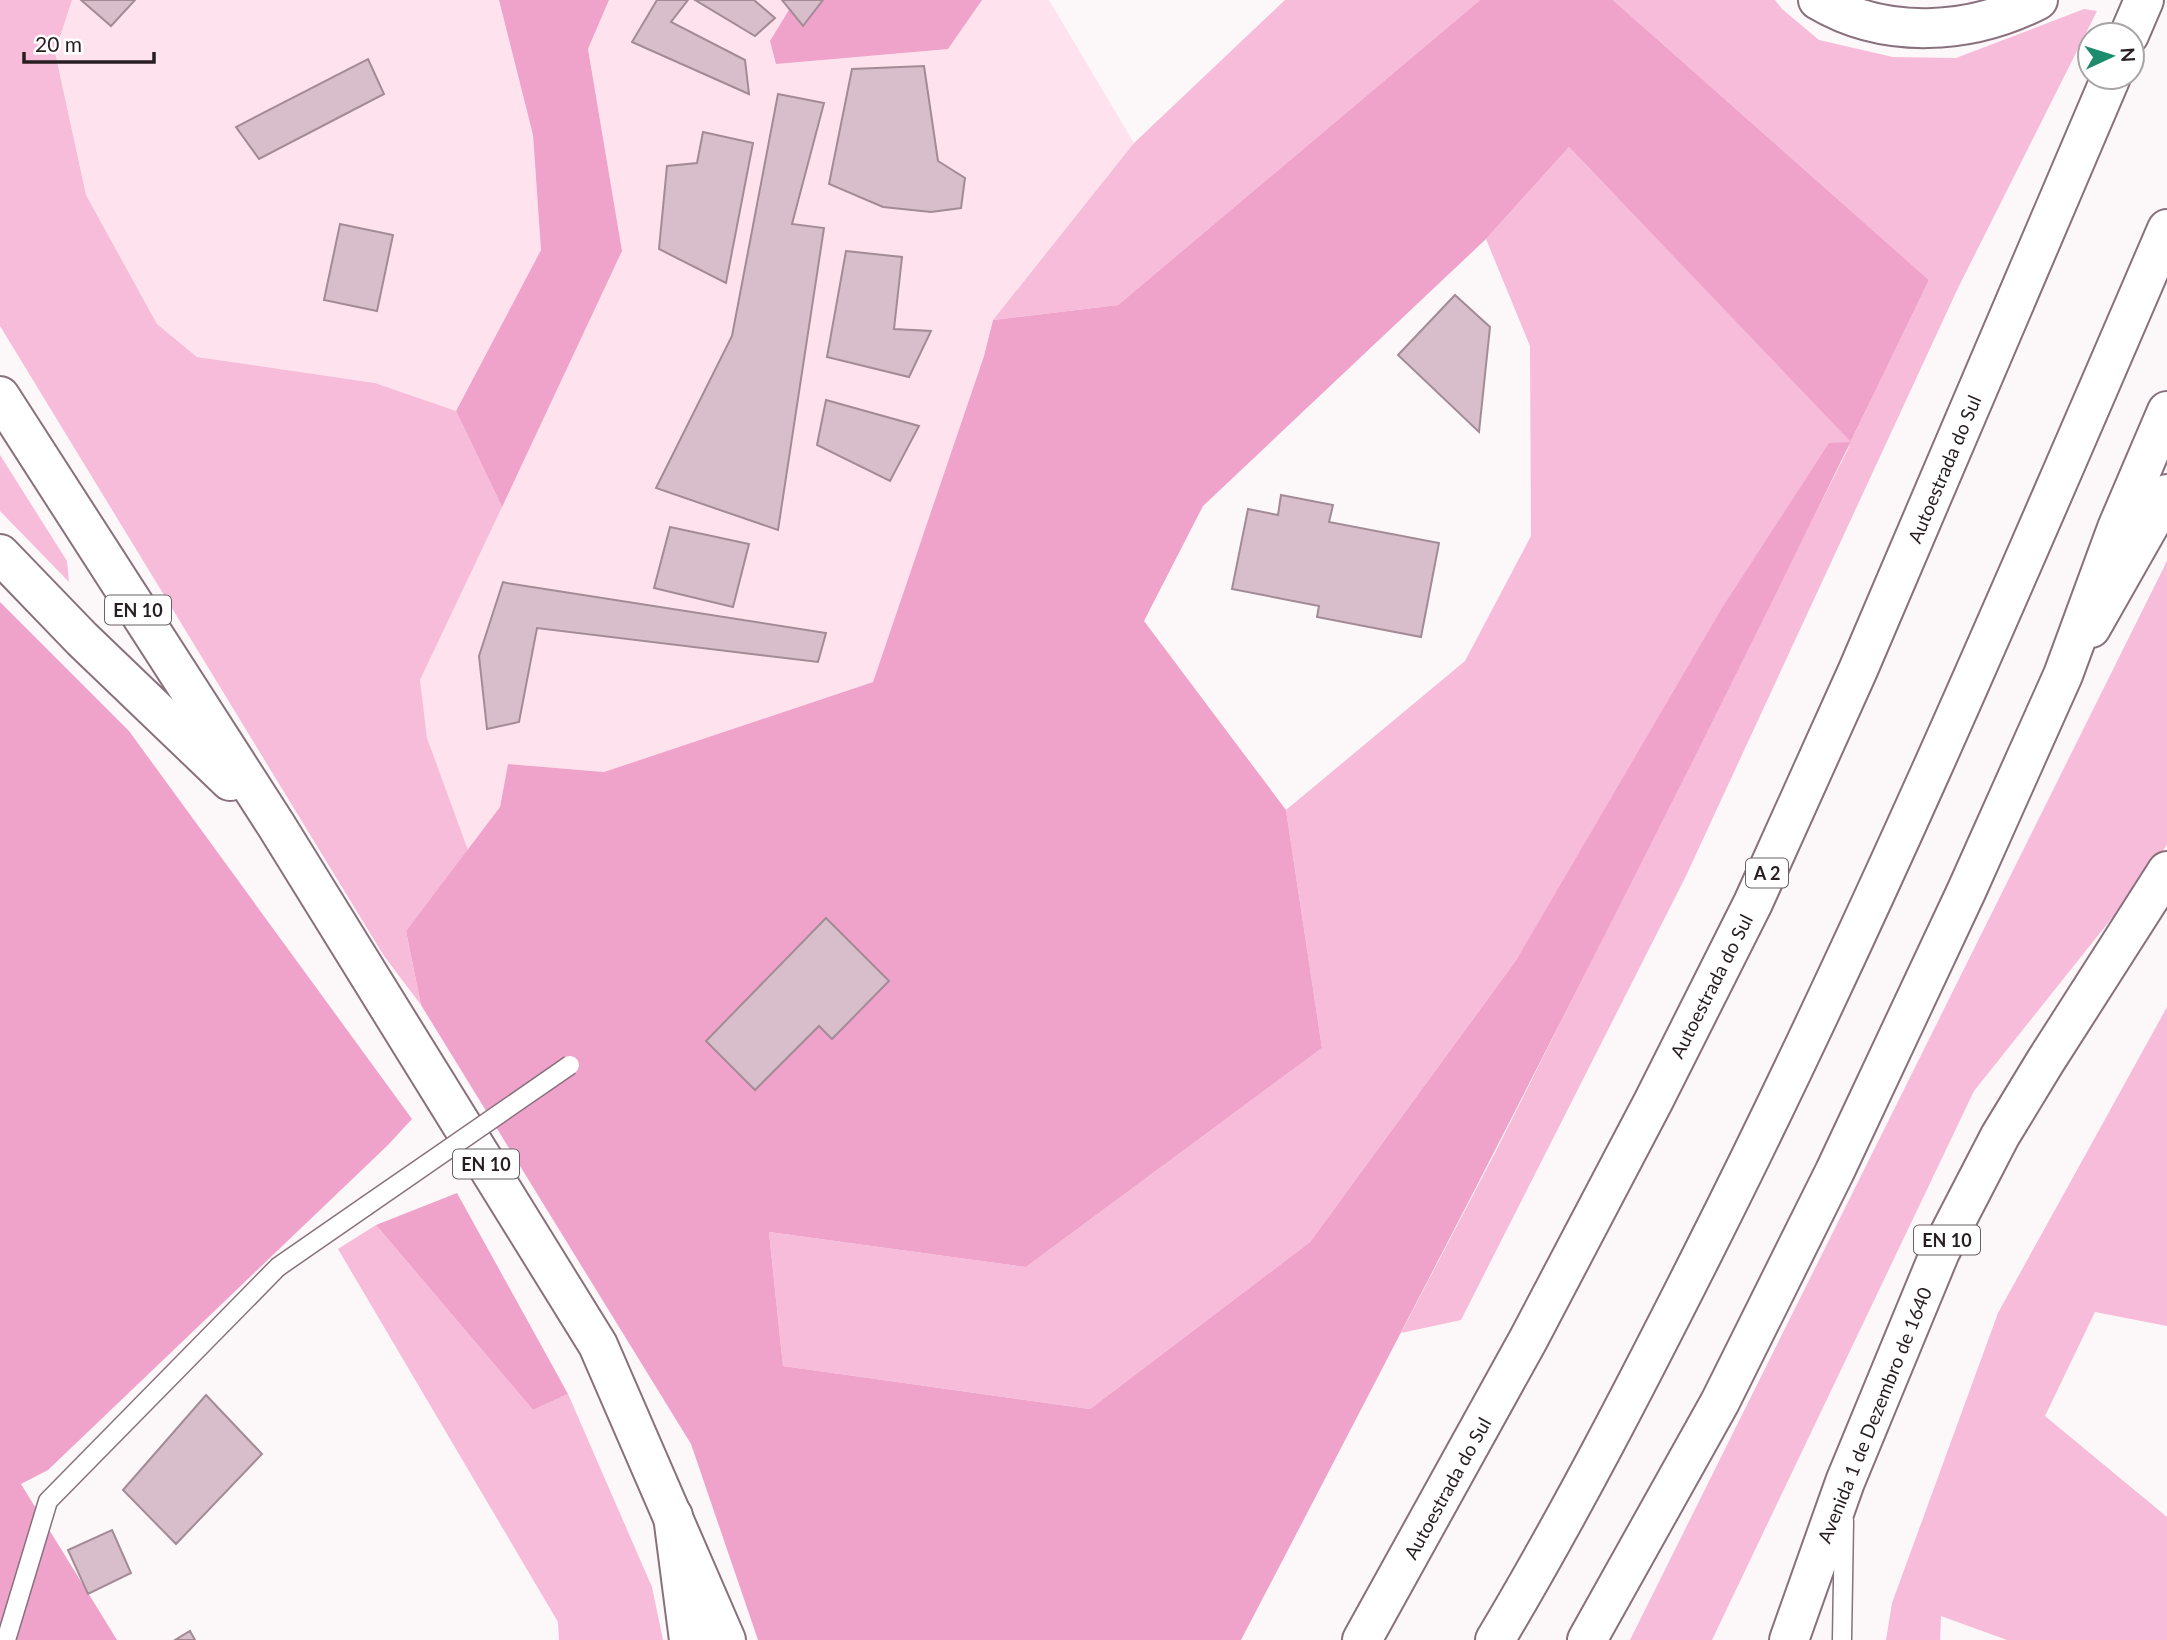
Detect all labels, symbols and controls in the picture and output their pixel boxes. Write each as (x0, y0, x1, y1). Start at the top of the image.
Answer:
scale bar (24, 21, 154, 65)
north arrow (2076, 21, 2146, 91)
text: 20 m (35, 31, 82, 56)
text: N (2116, 47, 2140, 63)
street label: Autoestrada do Sul (1902, 392, 1986, 546)
road number: EN 10 (105, 596, 171, 624)
road number: A 2 (1746, 858, 1788, 888)
street label: Autoestrada do Sul (1665, 910, 1757, 1062)
road number: EN 10 (453, 1149, 519, 1178)
road number: EN 10 (1914, 1226, 1980, 1254)
street label: Avenida 1 de Dezembro de 1640 (1812, 1284, 1936, 1546)
street label: Autoestrada do Sul (1399, 1413, 1495, 1563)

